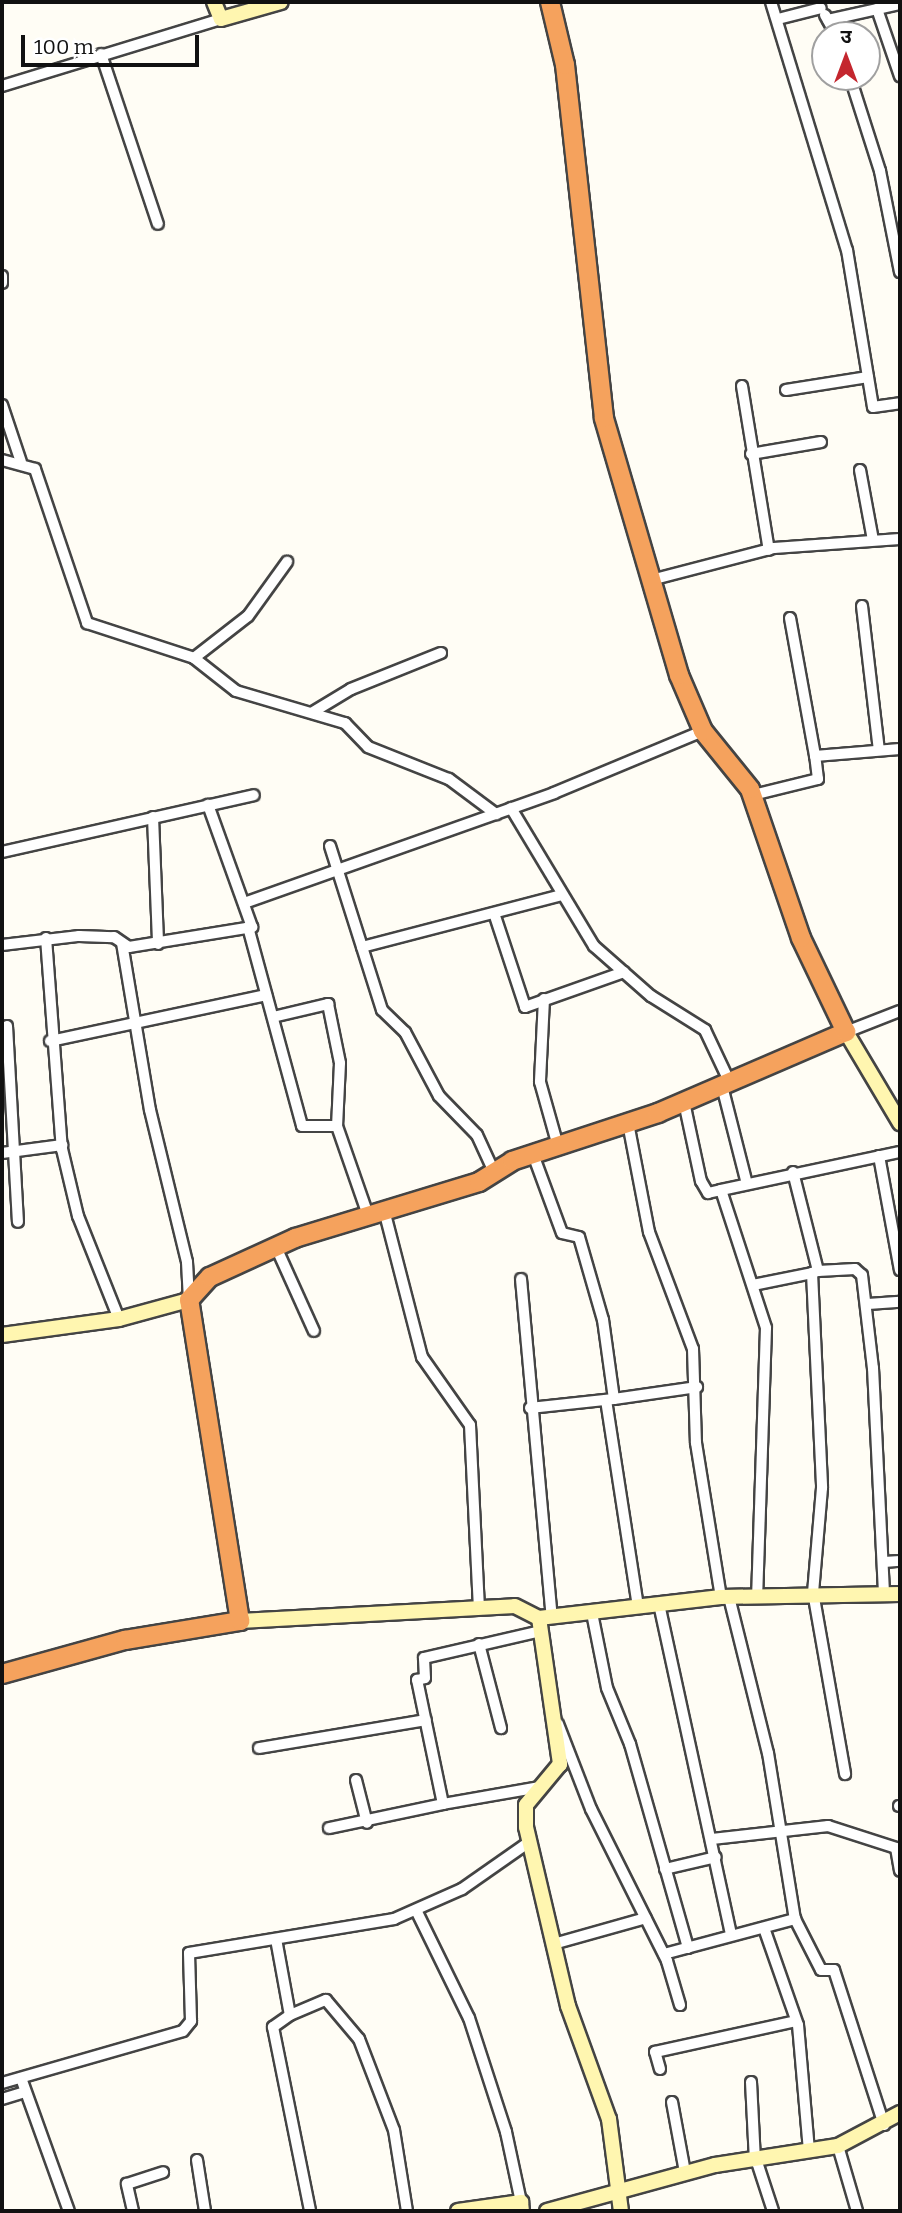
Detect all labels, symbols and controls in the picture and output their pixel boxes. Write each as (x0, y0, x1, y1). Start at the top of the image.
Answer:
scale bar (24, 21, 203, 65)
north arrow (811, 21, 881, 91)
text: उ (840, 25, 852, 48)
text: 100 m (34, 34, 94, 60)

